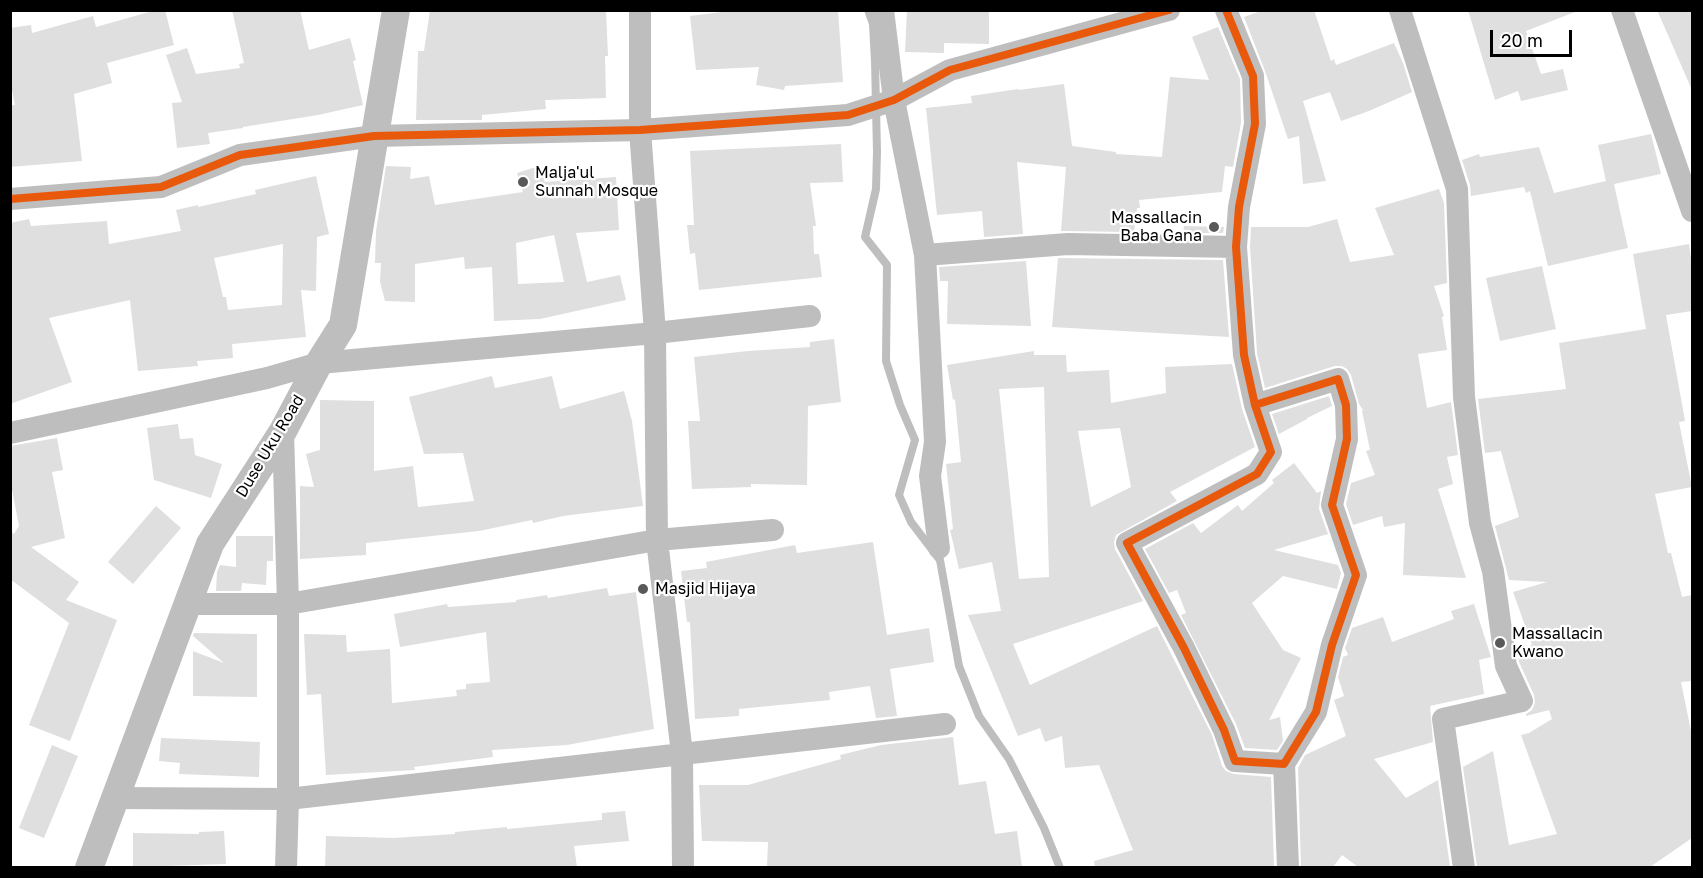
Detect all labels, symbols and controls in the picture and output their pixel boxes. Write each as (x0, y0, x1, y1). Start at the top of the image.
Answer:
scale bar (1493, 18, 1576, 56)
text: 20 m (1501, 29, 1543, 51)
place label: Malja'ul Sunnah Mosque (535, 163, 658, 201)
marker: Malja'ul Sunnah Mosque (516, 175, 530, 189)
place label: Massallacin Baba Gana (1111, 208, 1202, 246)
marker: Massallacin Baba Gana (1207, 220, 1221, 234)
street label: Duse Uku Road (232, 391, 308, 501)
place label: Masjid Hijaya (655, 579, 756, 599)
marker: Masjid Hijaya (636, 582, 650, 596)
place label: Massallacin Kwano (1512, 624, 1603, 662)
marker: Massallacin Kwano (1493, 636, 1507, 650)

